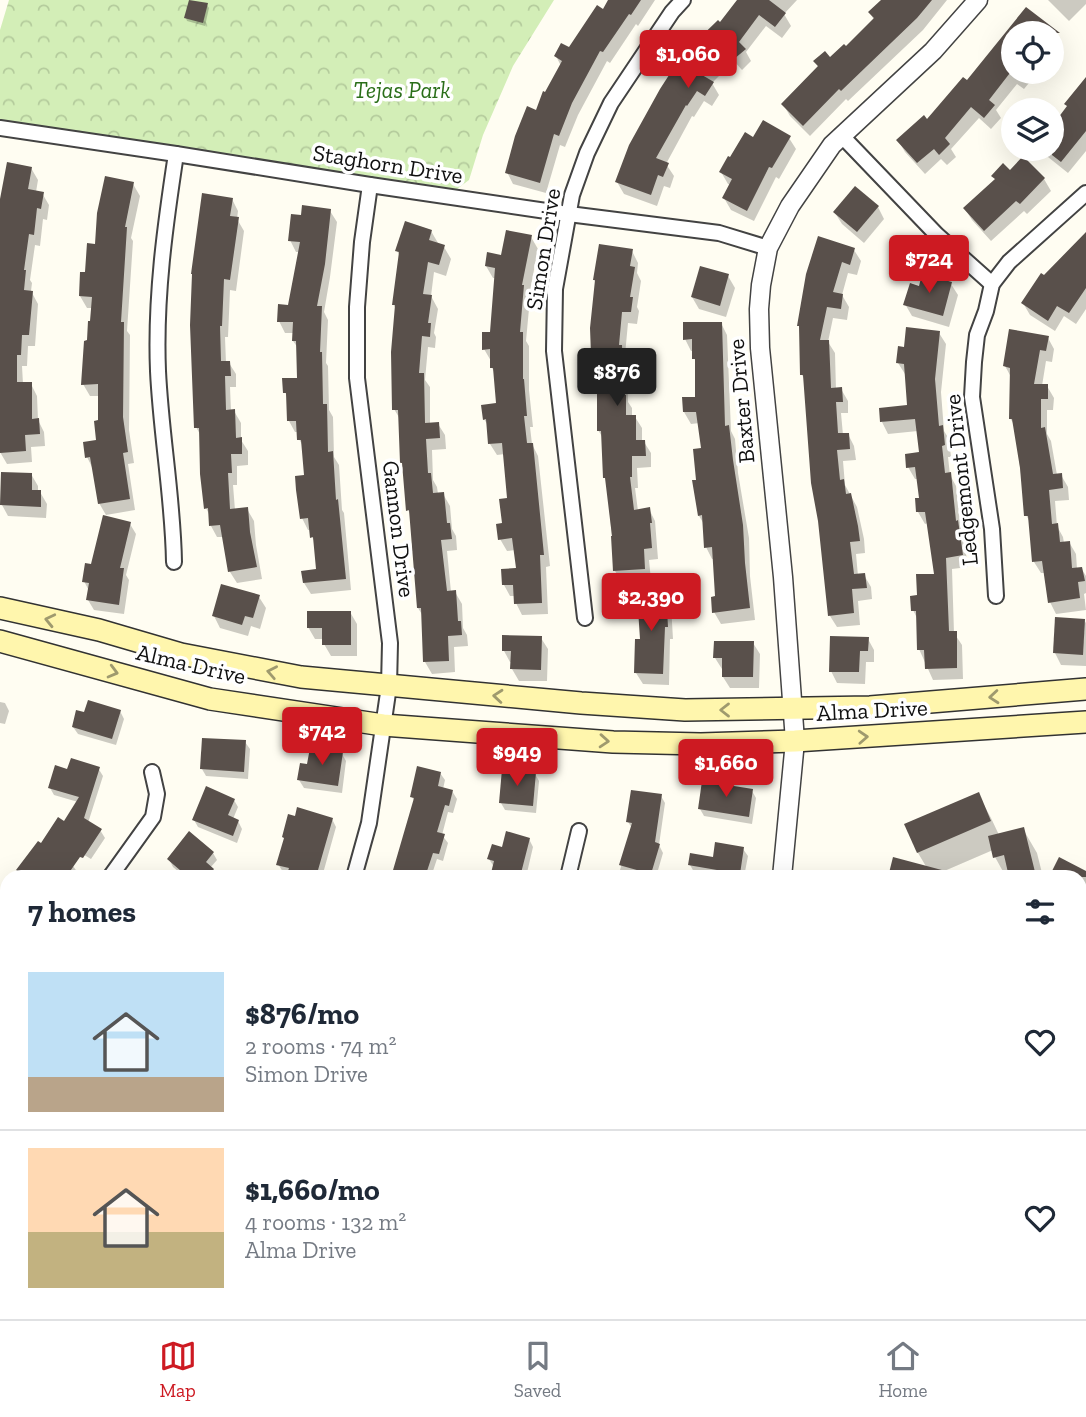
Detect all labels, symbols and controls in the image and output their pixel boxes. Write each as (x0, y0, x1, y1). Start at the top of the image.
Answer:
map controls (1001, 21, 1064, 161)
button: locate (1001, 21, 1064, 84)
pin: $1,060 (631, 31, 745, 90)
text: $1,060 (656, 39, 720, 67)
park label: Tejas Park (354, 76, 450, 104)
button: layers (1001, 98, 1064, 161)
street label: Staghorn Drive (311, 138, 465, 190)
street label: Simon Drive (520, 186, 566, 312)
pin: $724 (888, 236, 970, 295)
text: $724 (905, 244, 953, 272)
street label: Baxter Drive (722, 338, 760, 464)
pin: $876 (576, 348, 658, 408)
text: $876 (593, 357, 641, 385)
street label: Ledgemont Drive (938, 393, 984, 567)
street label: Gannon Drive (377, 459, 421, 599)
pin: $2,390 (594, 574, 708, 633)
text: $2,390 (618, 582, 684, 610)
one-way arrow (44, 613, 56, 628)
street label: Alma Drive (134, 638, 248, 690)
one-way arrow (107, 664, 119, 678)
one-way arrow (266, 665, 278, 680)
one-way arrow (492, 689, 503, 704)
one-way arrow (988, 689, 999, 704)
street label: Alma Drive (816, 693, 928, 727)
one-way arrow (719, 702, 729, 718)
pin: $742 (281, 708, 363, 767)
text: $742 (298, 716, 346, 744)
pin: $949 (476, 728, 558, 788)
one-way arrow (858, 730, 869, 745)
one-way arrow (599, 733, 610, 748)
text: $949 (492, 737, 542, 765)
pin: $1,660 (669, 740, 783, 799)
text: $1,660 (694, 748, 758, 776)
icon: filters (1021, 893, 1059, 931)
text: 7 homes (28, 894, 136, 930)
text: $876/mo (245, 996, 359, 1032)
icon: home (84, 1000, 168, 1084)
icon: heart (1021, 1023, 1059, 1061)
text: 2 rooms · 74 m² (245, 1032, 396, 1060)
text: Simon Drive (245, 1060, 368, 1088)
text: $1,660/mo (245, 1172, 380, 1208)
icon: home (84, 1176, 168, 1260)
icon: heart (1021, 1199, 1059, 1237)
text: 4 rooms · 132 m² (245, 1208, 406, 1236)
text: Alma Drive (245, 1236, 356, 1264)
tab: Map (159, 1337, 197, 1402)
tab: Saved (514, 1337, 561, 1402)
tab: Home (878, 1337, 927, 1402)

